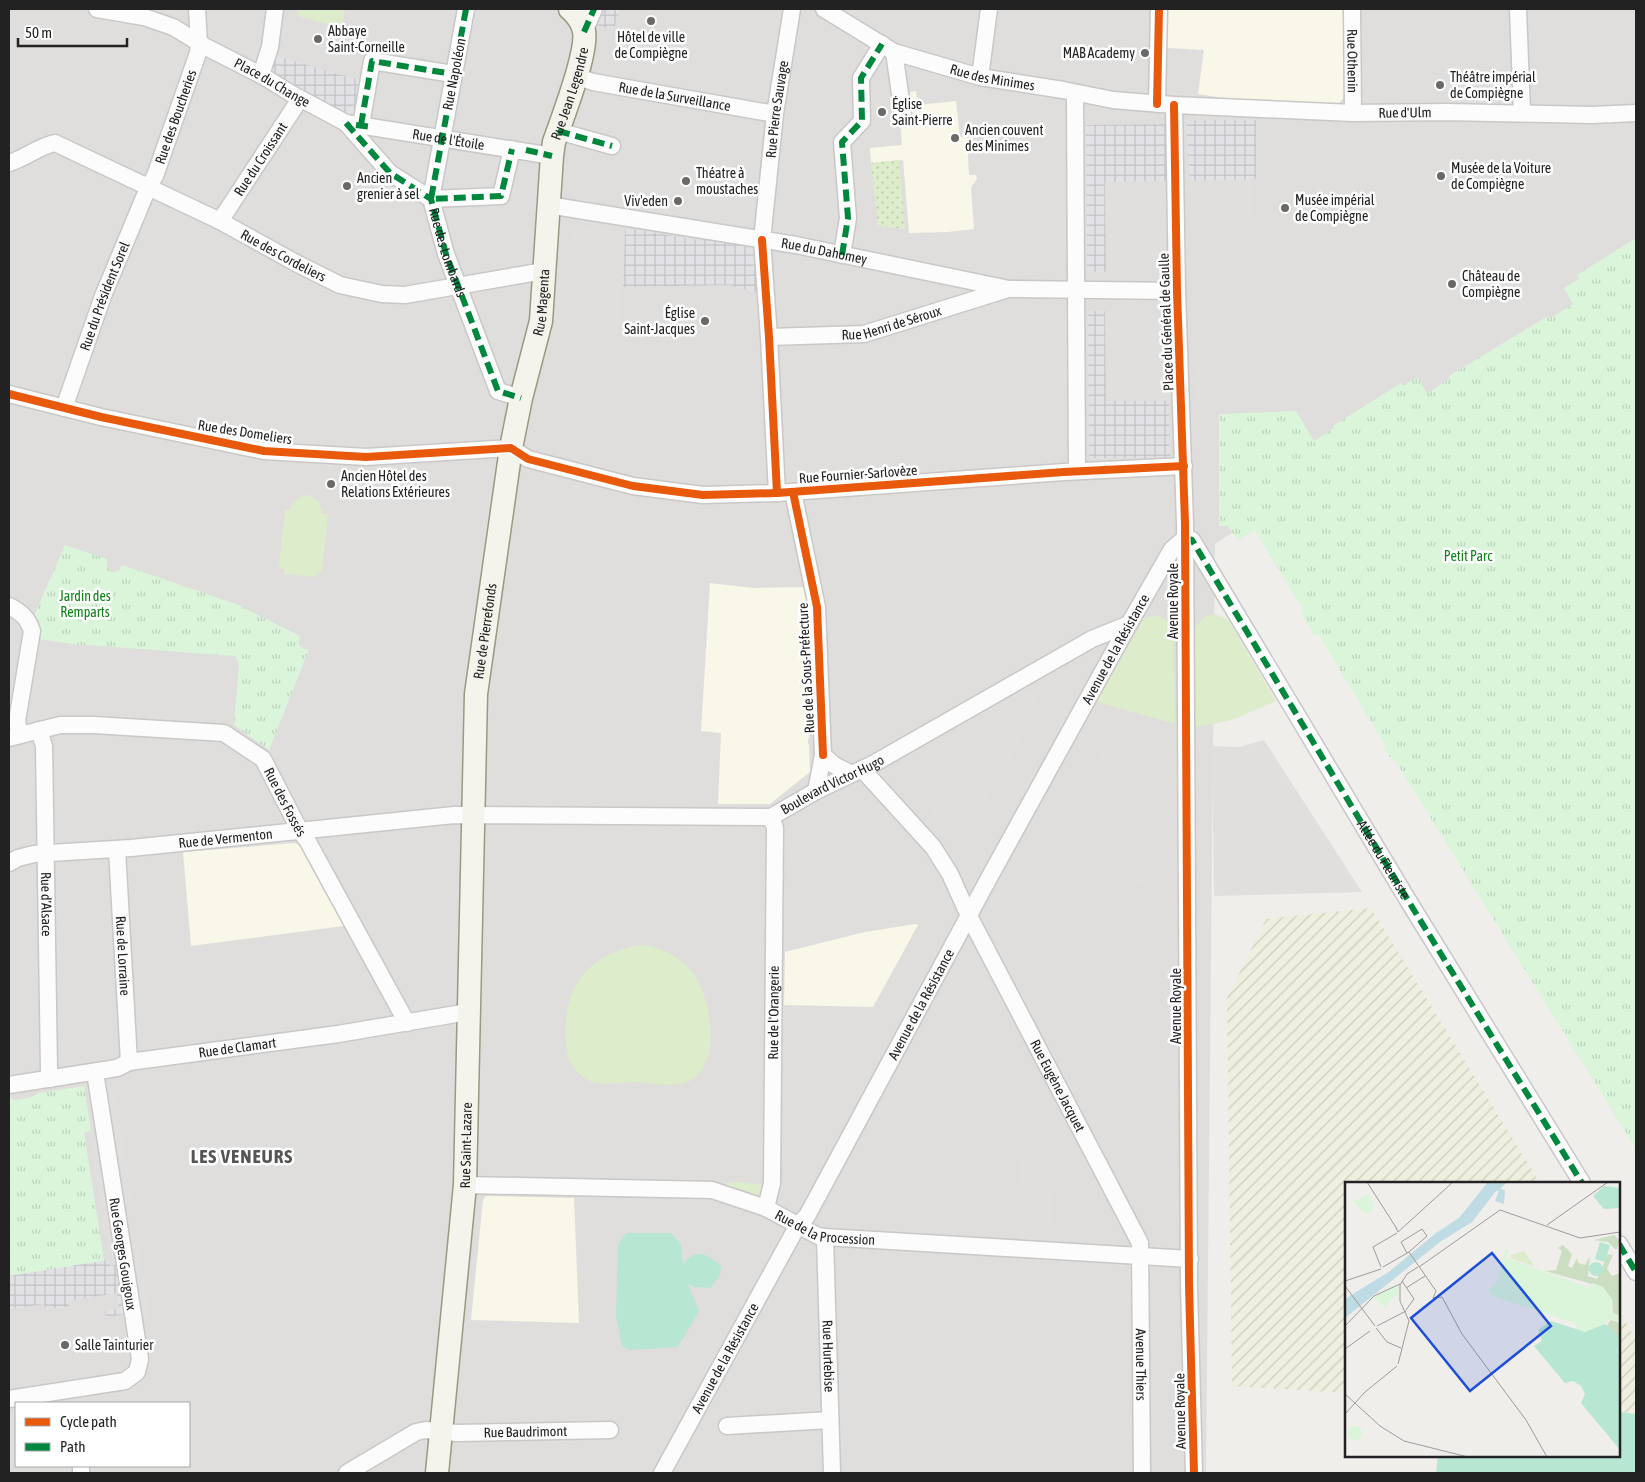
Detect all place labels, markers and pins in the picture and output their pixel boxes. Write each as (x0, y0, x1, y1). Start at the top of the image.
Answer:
marker: Hôtel de ville de Compiègne (645, 15, 657, 27)
place label: Abbaye Saint-Corneille (328, 23, 405, 55)
place label: Hôtel de ville de Compiègne (614, 29, 688, 61)
marker: Abbaye Saint-Corneille (312, 33, 324, 45)
place label: MAB Academy (1063, 45, 1135, 61)
marker: MAB Academy (1139, 47, 1151, 59)
place label: Théâtre impérial de Compiègne (1450, 69, 1536, 101)
marker: Théâtre impérial de Compiègne (1434, 79, 1446, 91)
place label: Église Saint-Pierre (892, 96, 953, 128)
marker: Église Saint-Pierre (876, 106, 888, 118)
place label: Ancien couvent des Minimes (965, 122, 1043, 154)
marker: Ancien couvent des Minimes (949, 132, 961, 144)
place label: Musée de la Voiture de Compiègne (1451, 160, 1551, 192)
place label: Théatre à moustaches (696, 165, 758, 197)
place label: Ancien grenier à sel (357, 170, 420, 202)
marker: Musée de la Voiture de Compiègne (1435, 170, 1447, 182)
marker: Théatre à moustaches (680, 175, 692, 187)
marker: Ancien grenier à sel (341, 180, 353, 192)
place label: Musée impérial de Compiègne (1295, 192, 1375, 224)
place label: Viv'eden (624, 193, 668, 209)
marker: Viv'eden (672, 195, 684, 207)
marker: Musée impérial de Compiègne (1279, 202, 1291, 214)
place label: Château de Compiègne (1462, 268, 1520, 300)
marker: Château de Compiègne (1446, 278, 1458, 290)
place label: Église Saint-Jacques (624, 305, 695, 337)
marker: Église Saint-Jacques (699, 315, 711, 327)
place label: Ancien Hôtel des Relations Extérieures (341, 468, 450, 500)
marker: Ancien Hôtel des Relations Extérieures (325, 478, 337, 490)
place label: Salle Tainturier (75, 1337, 154, 1353)
marker: Salle Tainturier (59, 1339, 71, 1351)

